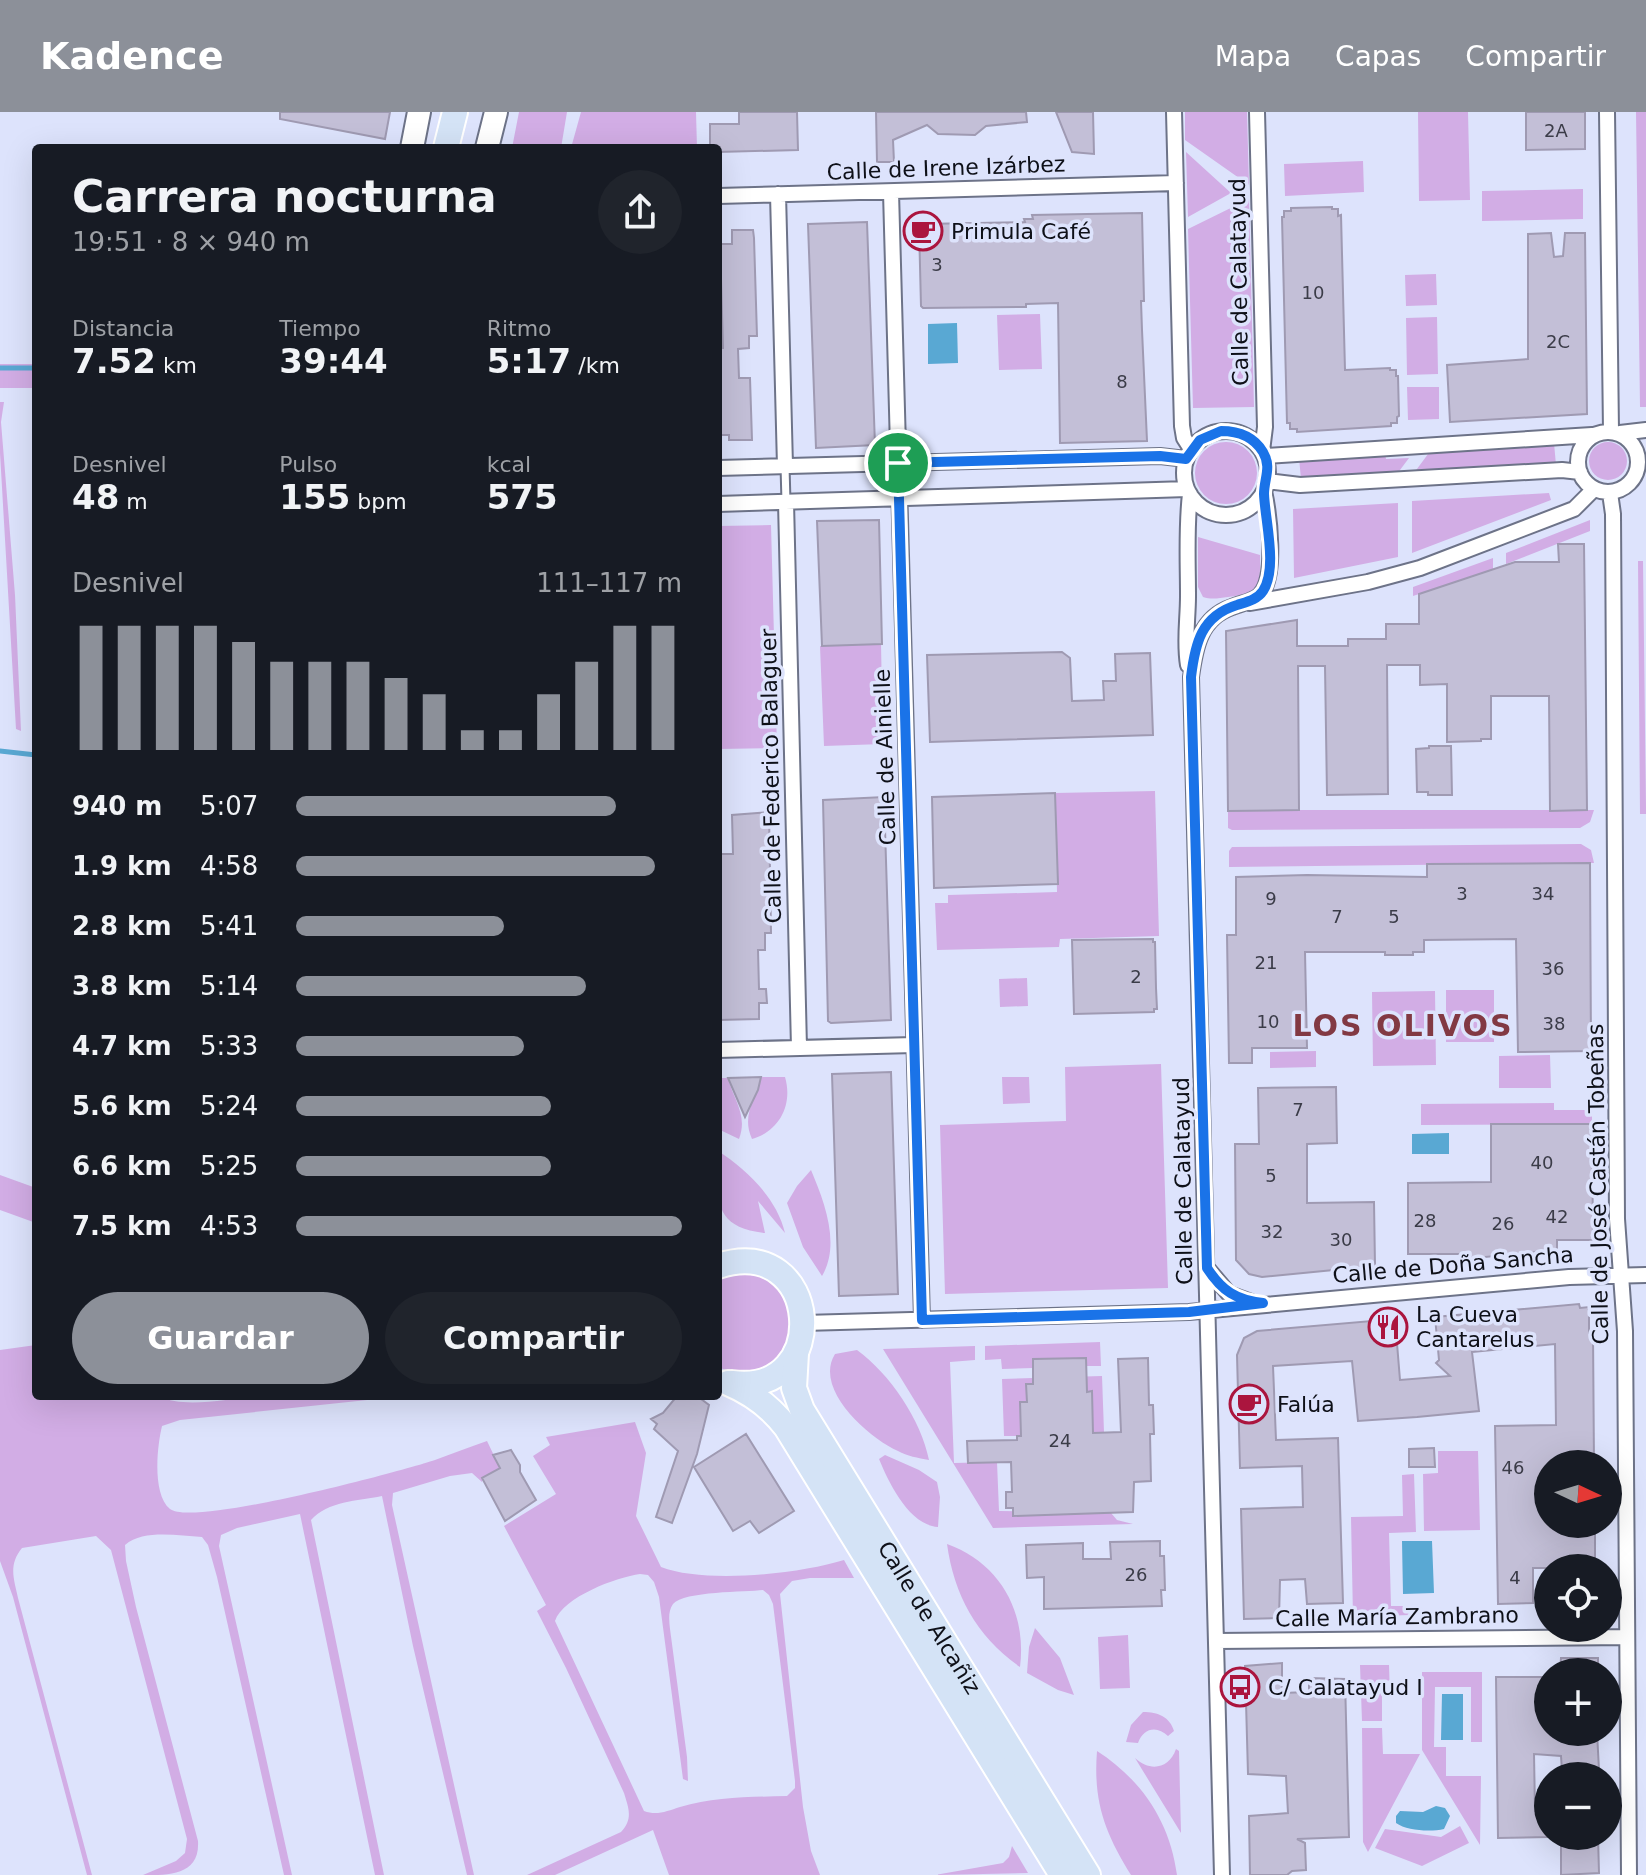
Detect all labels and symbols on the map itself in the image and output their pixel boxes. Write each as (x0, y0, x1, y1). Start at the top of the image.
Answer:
house number: 2A (1544, 120, 1569, 141)
street label: Calle de Irene Izárbez (826, 151, 1066, 185)
street label: Calle de Calatayud (1225, 178, 1253, 386)
cafe icon: Primula Café (902, 210, 944, 252)
place label: Primula Café (951, 219, 1091, 244)
house number: 3 (931, 254, 943, 275)
house number: 10 (1302, 282, 1324, 303)
house number: 2C (1546, 331, 1570, 352)
house number: 8 (1116, 371, 1128, 392)
pin (864, 429, 932, 497)
street label: Calle de Federico Balaguer (756, 627, 786, 924)
street label: Calle de Ainielle (869, 668, 901, 846)
house number: 3 (1456, 883, 1468, 904)
house number: 34 (1532, 883, 1554, 904)
house number: 9 (1265, 888, 1277, 909)
house number: 7 (1331, 906, 1343, 927)
house number: 5 (1388, 906, 1400, 927)
house number: 21 (1255, 952, 1277, 973)
house number: 36 (1542, 958, 1564, 979)
house number: 2 (1130, 966, 1142, 987)
district label: LOS OLIVOS (1292, 1008, 1514, 1043)
house number: 10 (1257, 1011, 1279, 1032)
house number: 38 (1543, 1013, 1565, 1034)
street label: Calle de José Castán Tobeñas (1583, 1023, 1613, 1345)
street label: Calle de Calatayud (1169, 1077, 1197, 1285)
house number: 7 (1292, 1099, 1304, 1120)
house number: 40 (1531, 1152, 1553, 1173)
house number: 5 (1265, 1165, 1277, 1186)
house number: 42 (1546, 1206, 1568, 1227)
house number: 28 (1414, 1210, 1436, 1231)
house number: 26 (1492, 1213, 1514, 1234)
house number: 32 (1261, 1221, 1283, 1242)
house number: 30 (1330, 1229, 1352, 1250)
street label: Calle de Doña Sancha (1331, 1242, 1575, 1288)
place label: La Cueva Cantarelus (1416, 1302, 1535, 1352)
restaurant icon: La Cueva Cantarelus (1367, 1306, 1409, 1348)
cafe icon: Falúa (1228, 1383, 1270, 1425)
place label: Falúa (1277, 1392, 1335, 1417)
house number: 24 (1049, 1430, 1071, 1451)
north arrow (1534, 1450, 1622, 1538)
house number: 46 (1502, 1457, 1524, 1478)
street label: Calle de Alcañiz (873, 1537, 986, 1698)
house number: 26 (1125, 1564, 1147, 1585)
house number: 4 (1509, 1567, 1521, 1588)
street label: Calle María Zambrano (1275, 1602, 1519, 1632)
bus stop icon: C/ Calatayud I (1219, 1666, 1261, 1708)
place label: C/ Calatayud I (1268, 1675, 1423, 1700)

